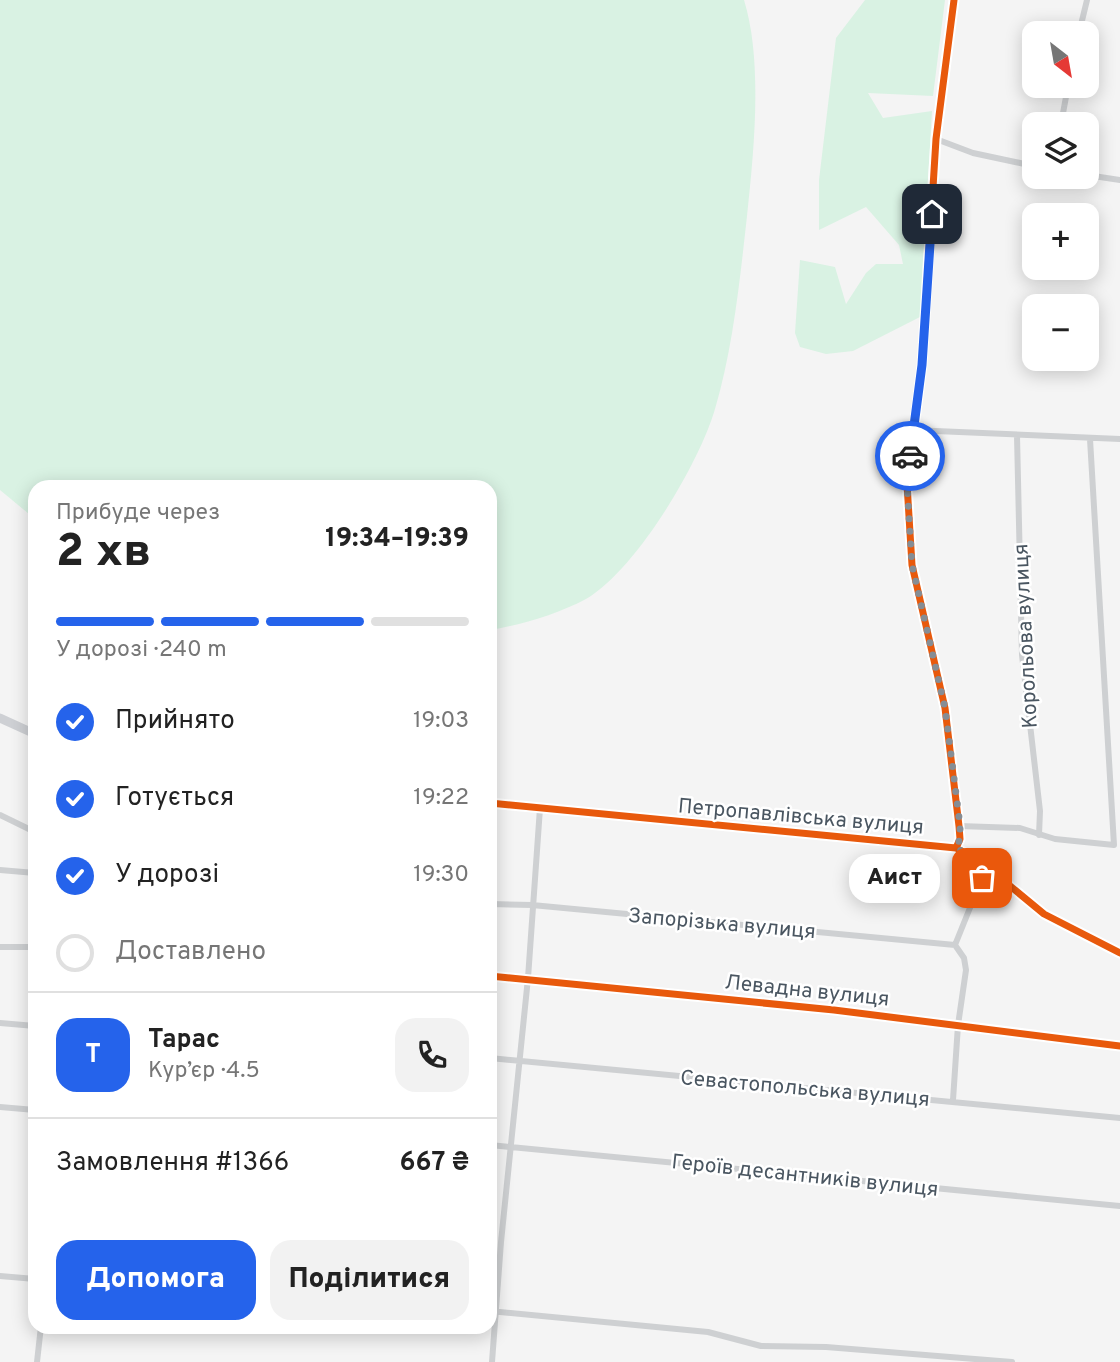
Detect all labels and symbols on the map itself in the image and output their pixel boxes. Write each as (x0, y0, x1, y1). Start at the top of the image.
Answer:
north arrow (1022, 21, 1099, 98)
pin (902, 184, 962, 244)
courier (875, 421, 945, 491)
street label: Корольова вулиця (1008, 543, 1045, 729)
street label: Петропавлівська вулиця (677, 793, 925, 842)
pin (952, 848, 1012, 908)
callout: Аист (849, 854, 940, 903)
street label: Запорізька вулиця (627, 903, 817, 946)
street label: Левадна вулиця (723, 969, 891, 1014)
street label: Севастопольська вулиця (679, 1065, 931, 1114)
street label: Героїв десантників вулиця (670, 1149, 940, 1204)

